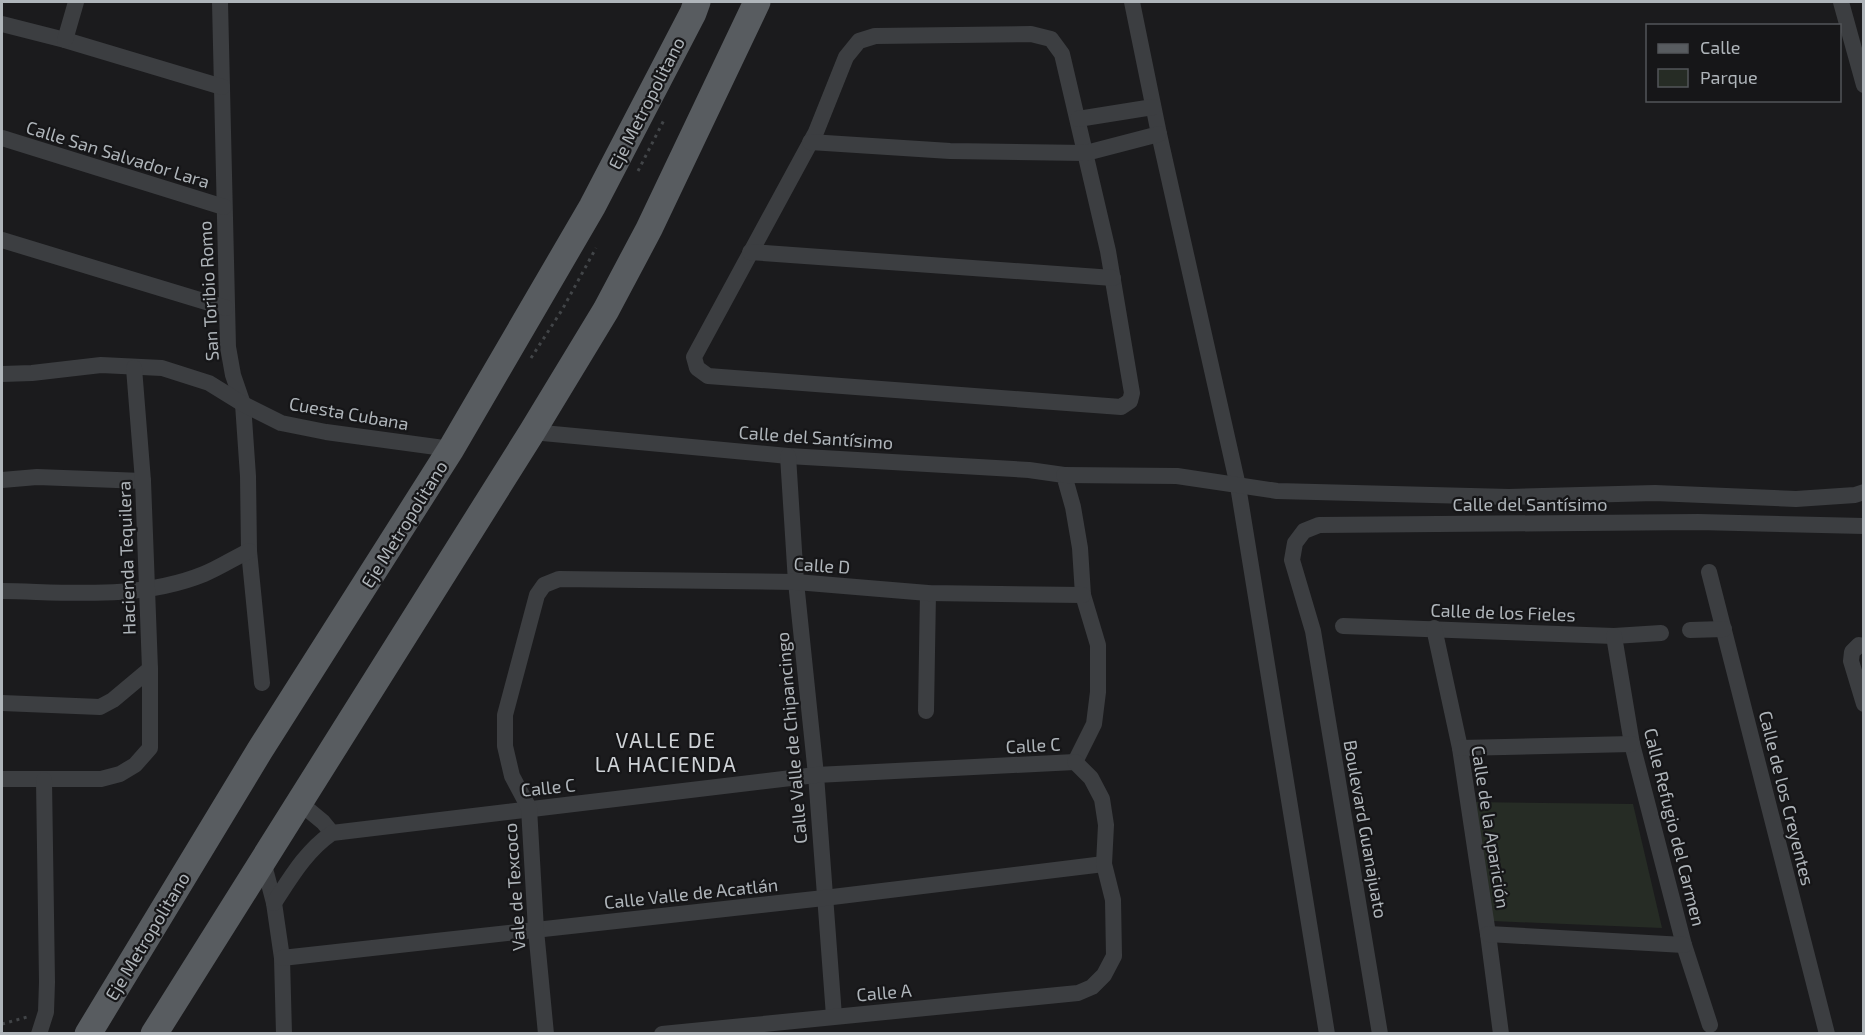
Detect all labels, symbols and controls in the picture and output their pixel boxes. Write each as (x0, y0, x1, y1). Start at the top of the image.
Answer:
legend (1646, 24, 1841, 102)
street label: Eje Metropolitano (603, 33, 689, 173)
text: Calle (1700, 36, 1741, 58)
text: Parque (1700, 66, 1758, 88)
street label: Calle San Salvador Lara (24, 116, 212, 192)
street label: San Toribio Romo (193, 220, 223, 362)
street label: Cuesta Cubana (287, 392, 411, 434)
street label: Calle del Santísimo (738, 421, 894, 453)
street label: Eje Metropolitano (356, 456, 452, 592)
street label: Hacienda Tequilera (112, 481, 140, 635)
street label: Calle del Santísimo (1453, 493, 1607, 515)
street label: Calle D (793, 552, 851, 578)
street label: Calle de los Fieles (1430, 598, 1576, 626)
street label: Calle Valle de Chipancingo (771, 631, 811, 845)
street label: Calle de los Creyentes (1755, 708, 1819, 888)
street label: Calle Refugio del Carmen (1640, 726, 1710, 928)
district label: VALLE DE LA HACIENDA (595, 727, 737, 776)
street label: Calle C (1005, 733, 1061, 757)
street label: Boulevard Guanajuato (1339, 738, 1393, 920)
street label: Calle de la Aparición (1467, 744, 1515, 910)
street label: Calle C (520, 773, 576, 801)
street label: Vale de Texcoco (499, 822, 529, 952)
street label: Eje Metropolitano (100, 868, 194, 1004)
street label: Calle Valle de Acatlán (603, 873, 779, 913)
street label: Calle A (856, 979, 913, 1005)

